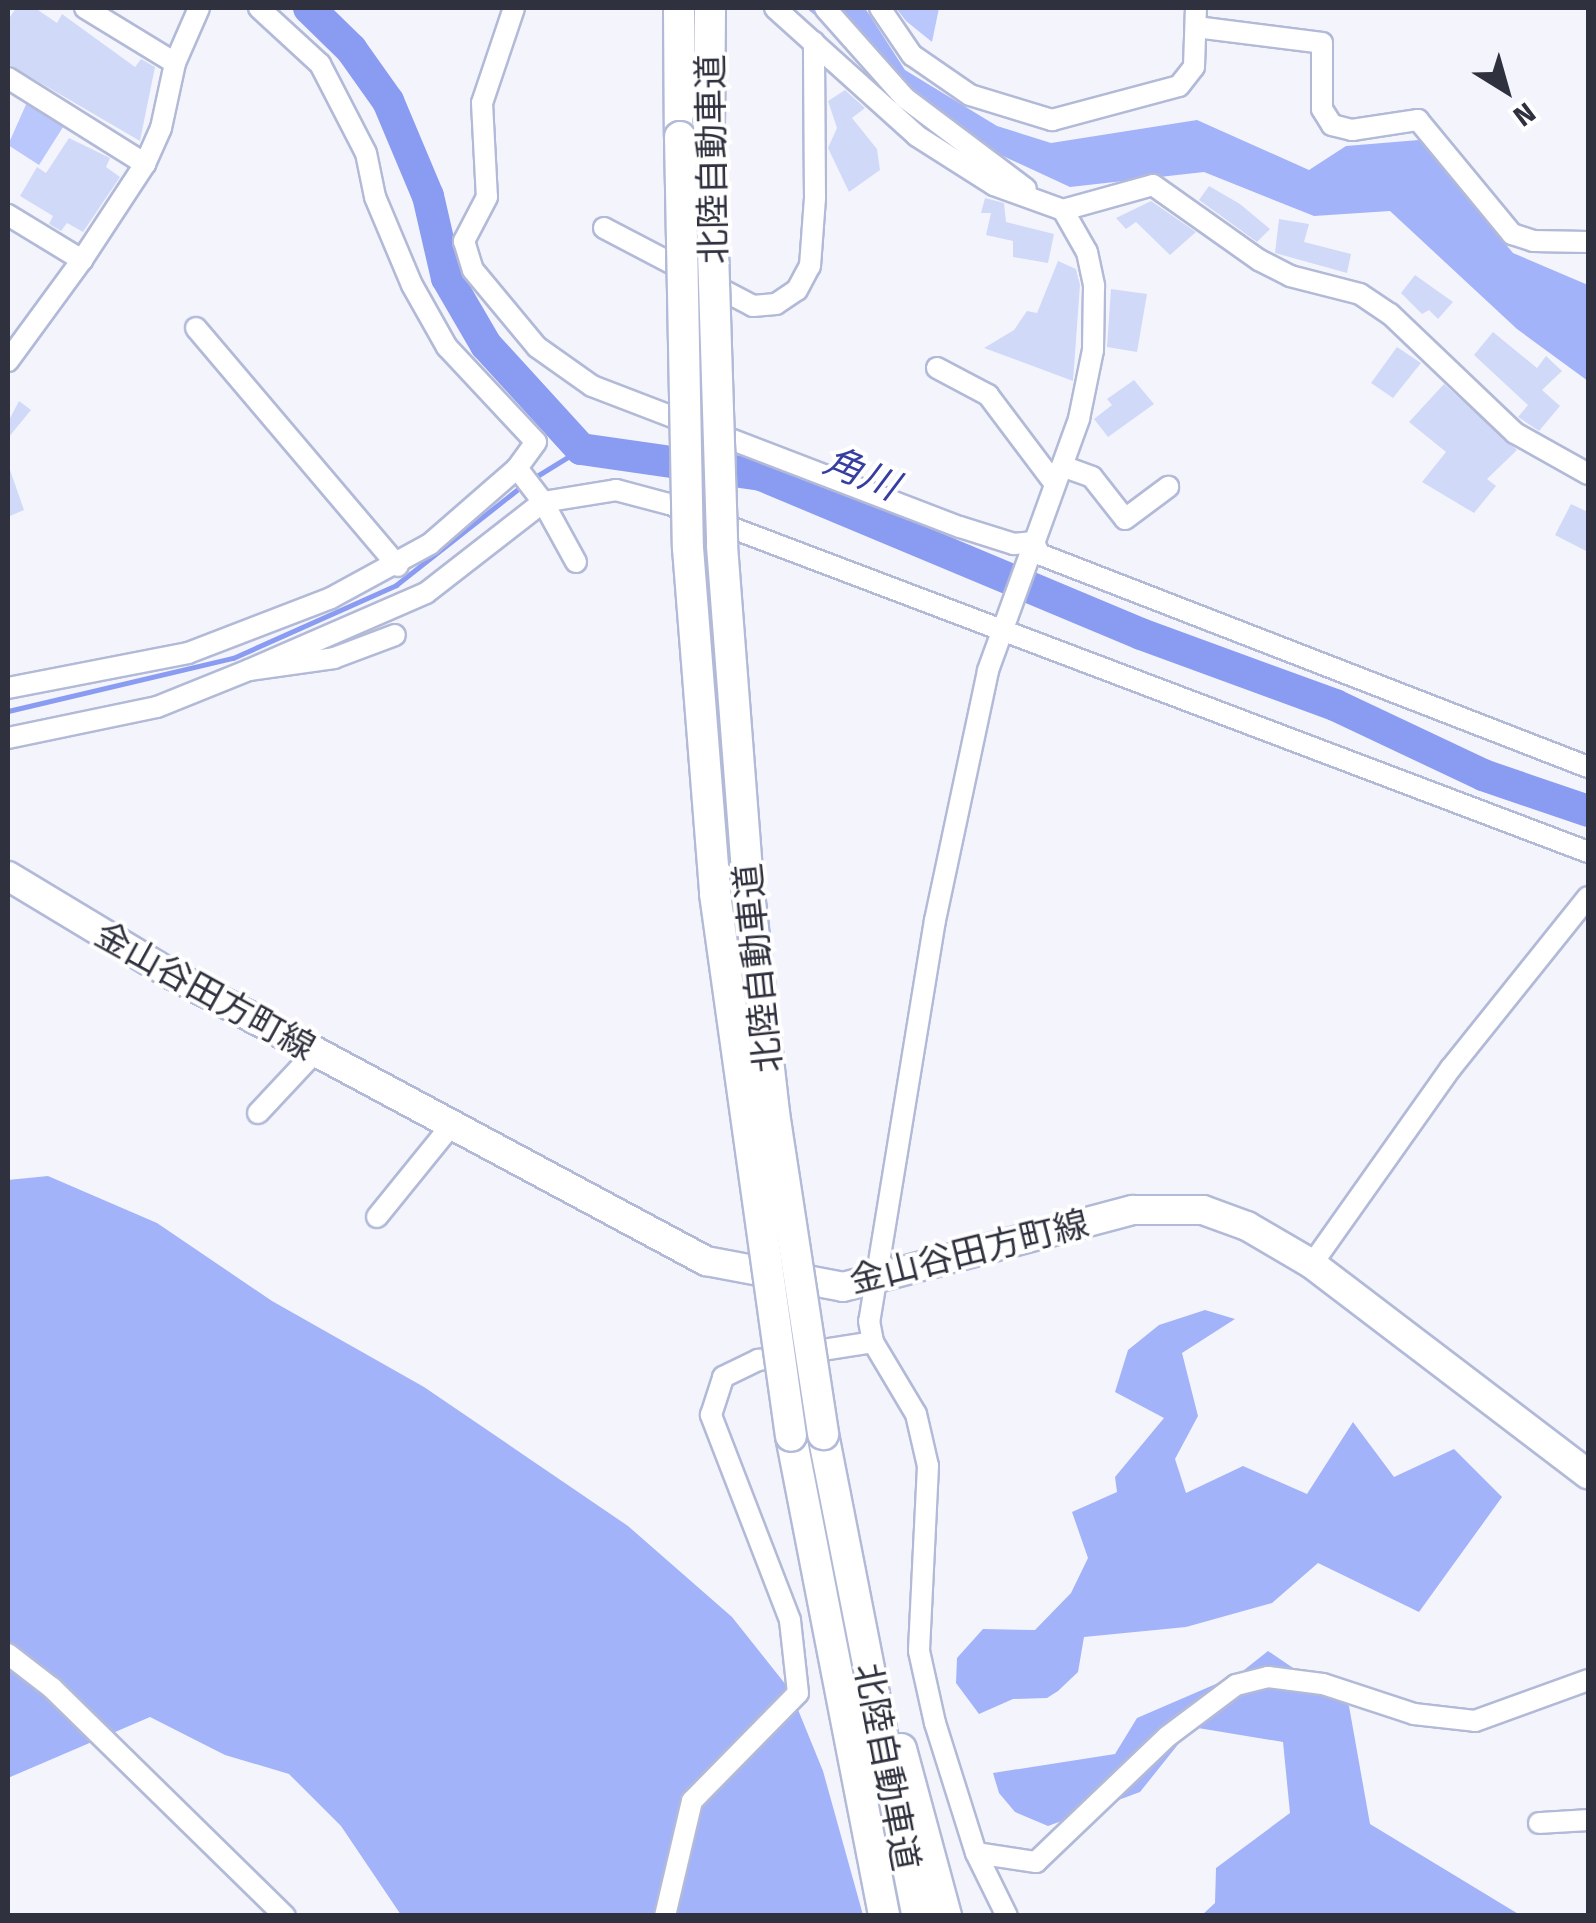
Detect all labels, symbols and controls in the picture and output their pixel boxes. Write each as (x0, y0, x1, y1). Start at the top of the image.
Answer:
north arrow (1456, 40, 1556, 140)
street label: 北陸自動車道 (689, 54, 735, 264)
text: N (1507, 96, 1542, 133)
water label: 角川 (817, 438, 905, 510)
street label: 北陸自動車道 (726, 861, 790, 1075)
street label: 金山谷田方町線 (88, 913, 322, 1069)
street label: 金山谷田方町線 (845, 1202, 1093, 1302)
street label: 北陸自動車道 (846, 1660, 928, 1874)

